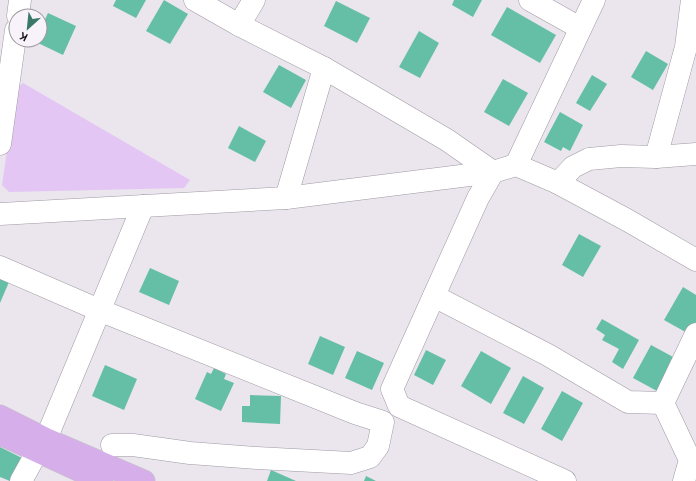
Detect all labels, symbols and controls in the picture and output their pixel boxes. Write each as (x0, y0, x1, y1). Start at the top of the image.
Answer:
north arrow (8, 8, 48, 48)
text: K (17, 28, 31, 44)

